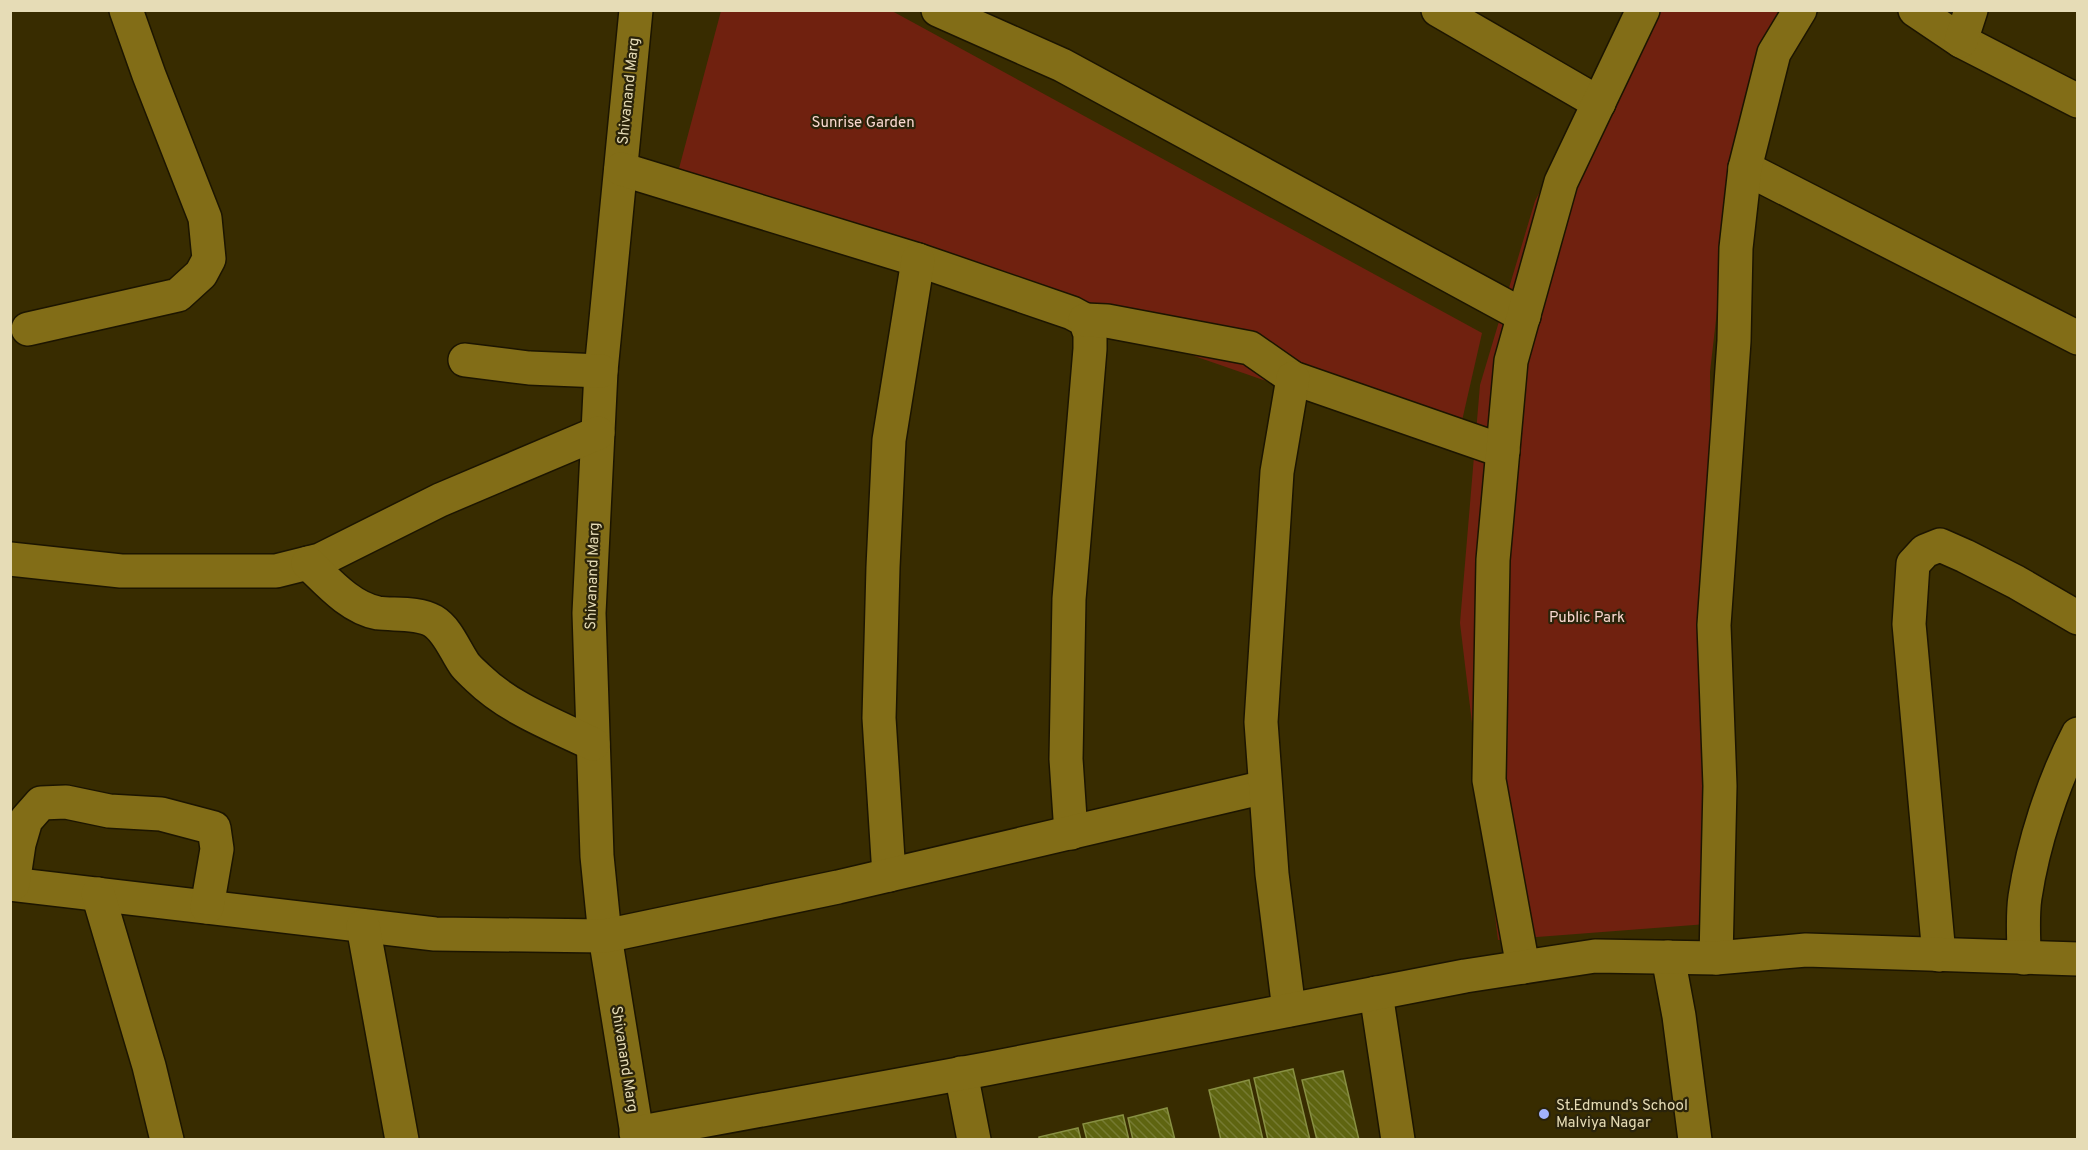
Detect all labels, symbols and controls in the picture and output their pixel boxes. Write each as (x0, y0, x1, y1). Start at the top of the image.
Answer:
street label: Shivanand Marg (614, 37, 645, 146)
park label: Sunrise Garden (811, 114, 915, 133)
street label: Shivanand Marg (582, 522, 605, 630)
park label: Public Park (1549, 609, 1625, 628)
street label: Shivanand Marg (606, 1005, 641, 1114)
place label: St.Edmund’s School Malviya Nagar (1556, 1097, 1688, 1133)
marker: St.Edmund’s School Malviya Nagar (1537, 1107, 1551, 1121)

